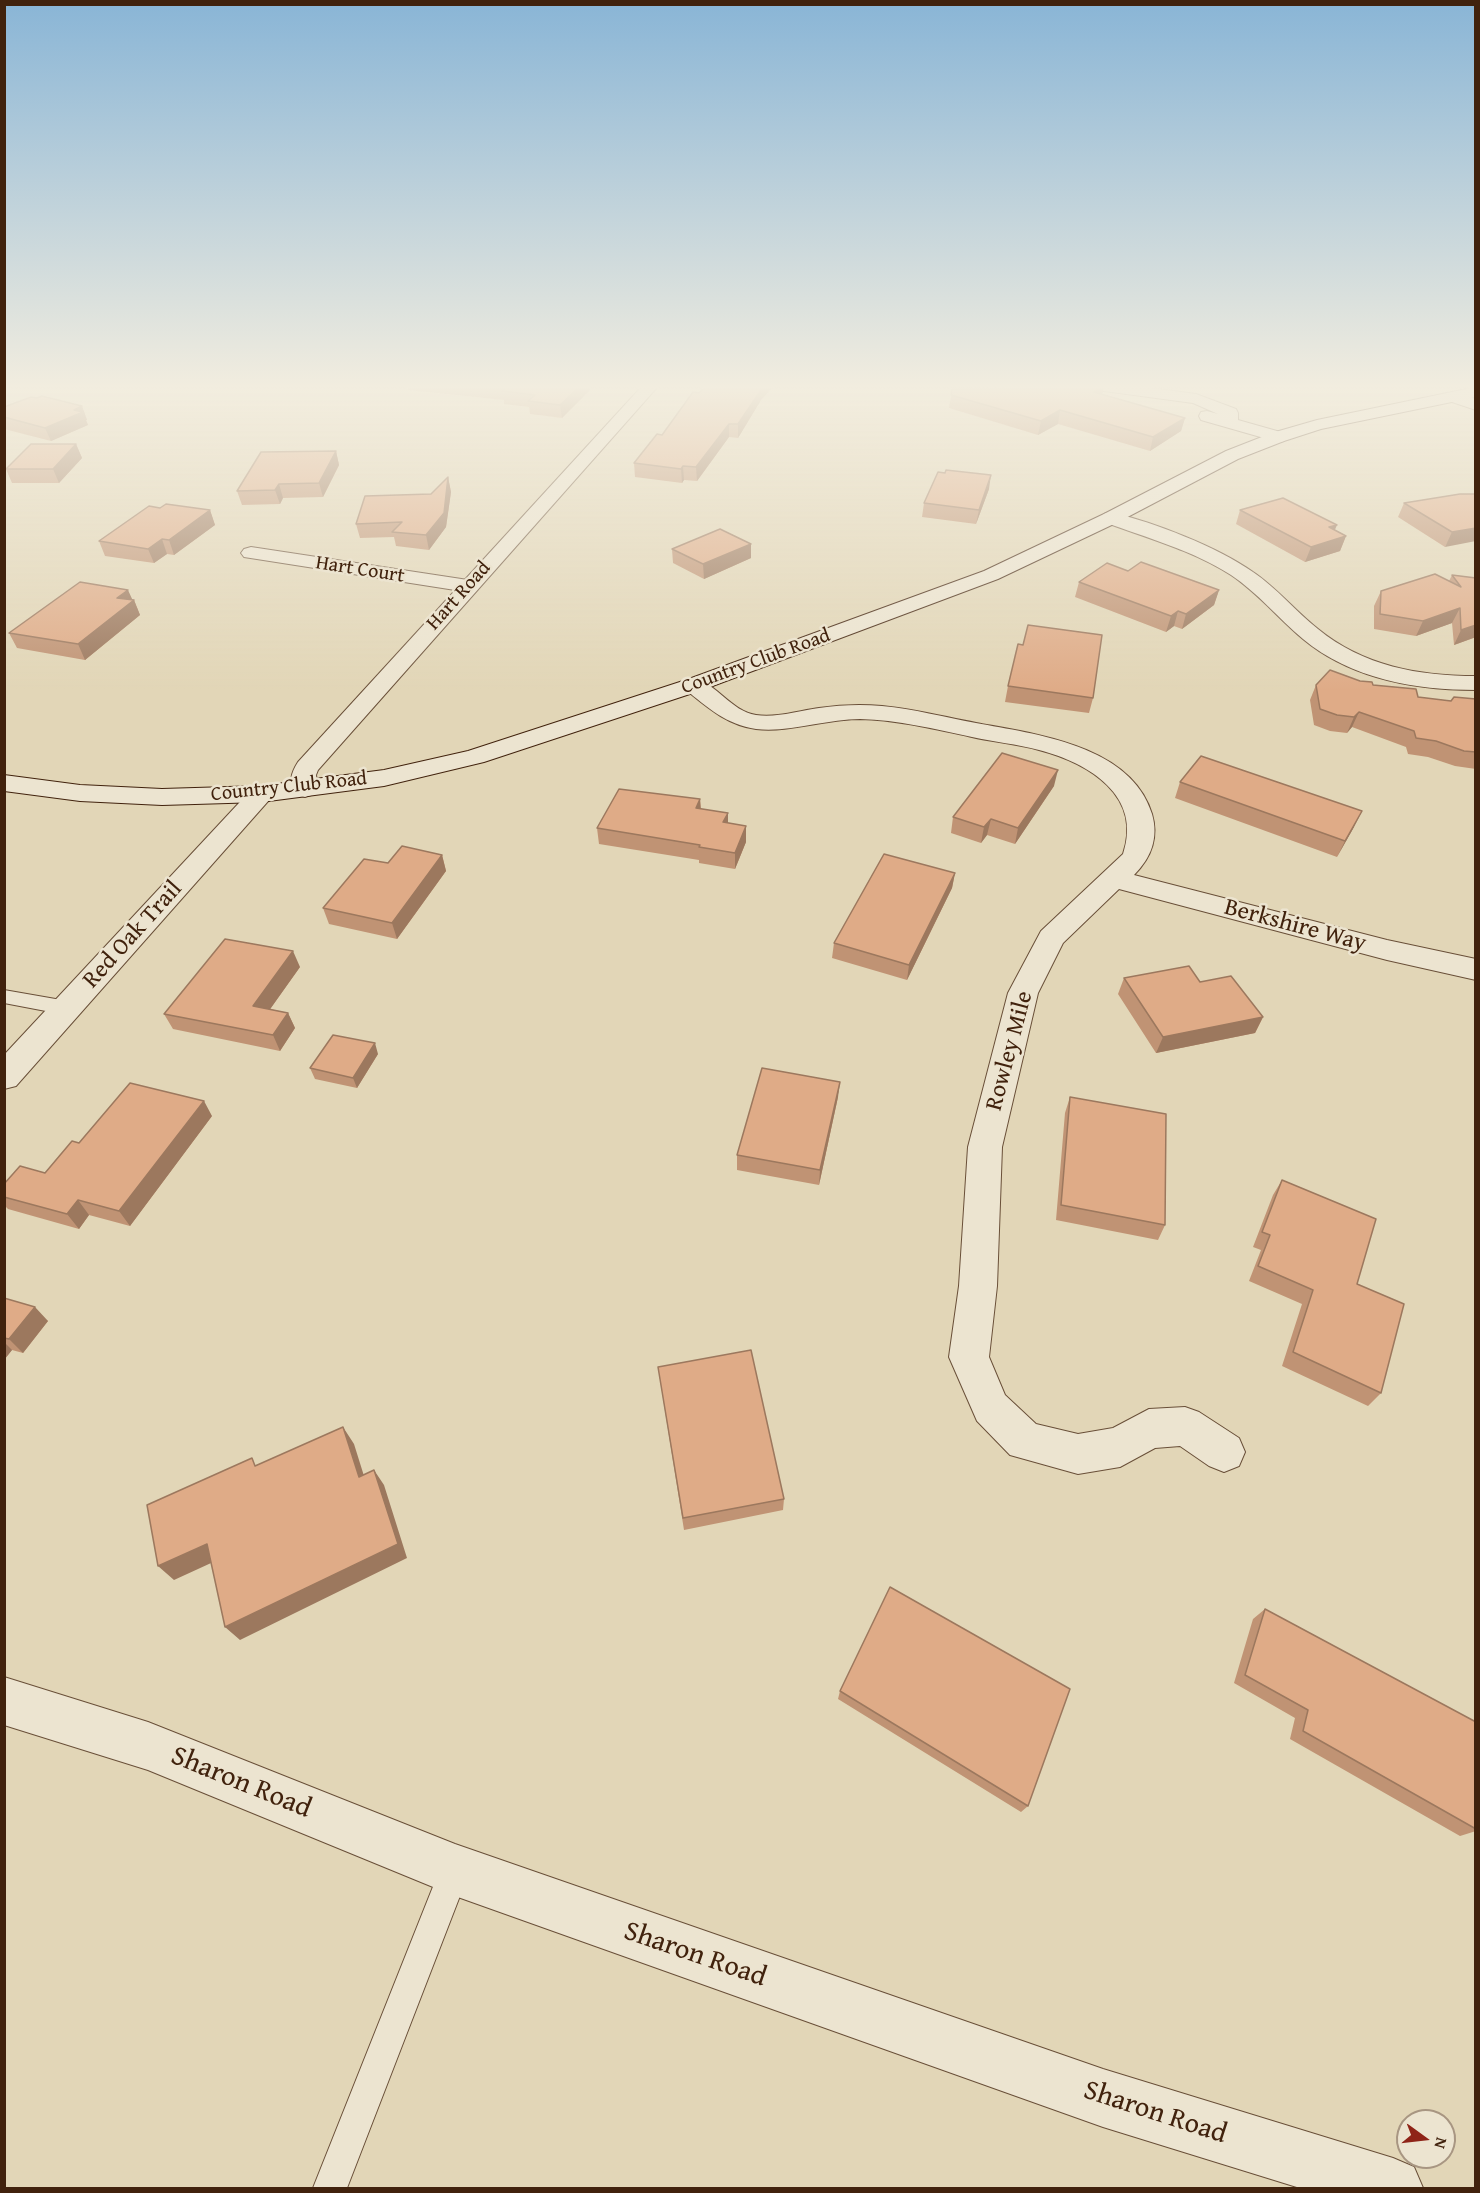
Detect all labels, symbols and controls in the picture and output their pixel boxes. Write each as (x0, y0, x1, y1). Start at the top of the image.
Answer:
street label: Hart Court (314, 551, 406, 589)
street label: Hart Road (422, 557, 496, 635)
street label: Country Club Road (678, 624, 834, 700)
street label: Country Club Road (210, 767, 368, 807)
street label: Red Oak Trail (77, 875, 189, 995)
street label: Berkshire Way (1221, 893, 1369, 959)
street label: Rowley Mile (980, 988, 1040, 1114)
street label: Sharon Road (166, 1740, 316, 1826)
street label: Sharon Road (619, 1915, 771, 1995)
street label: Sharon Road (1079, 2074, 1231, 2152)
north arrow (1396, 2109, 1456, 2169)
text: N (1428, 2135, 1454, 2151)

